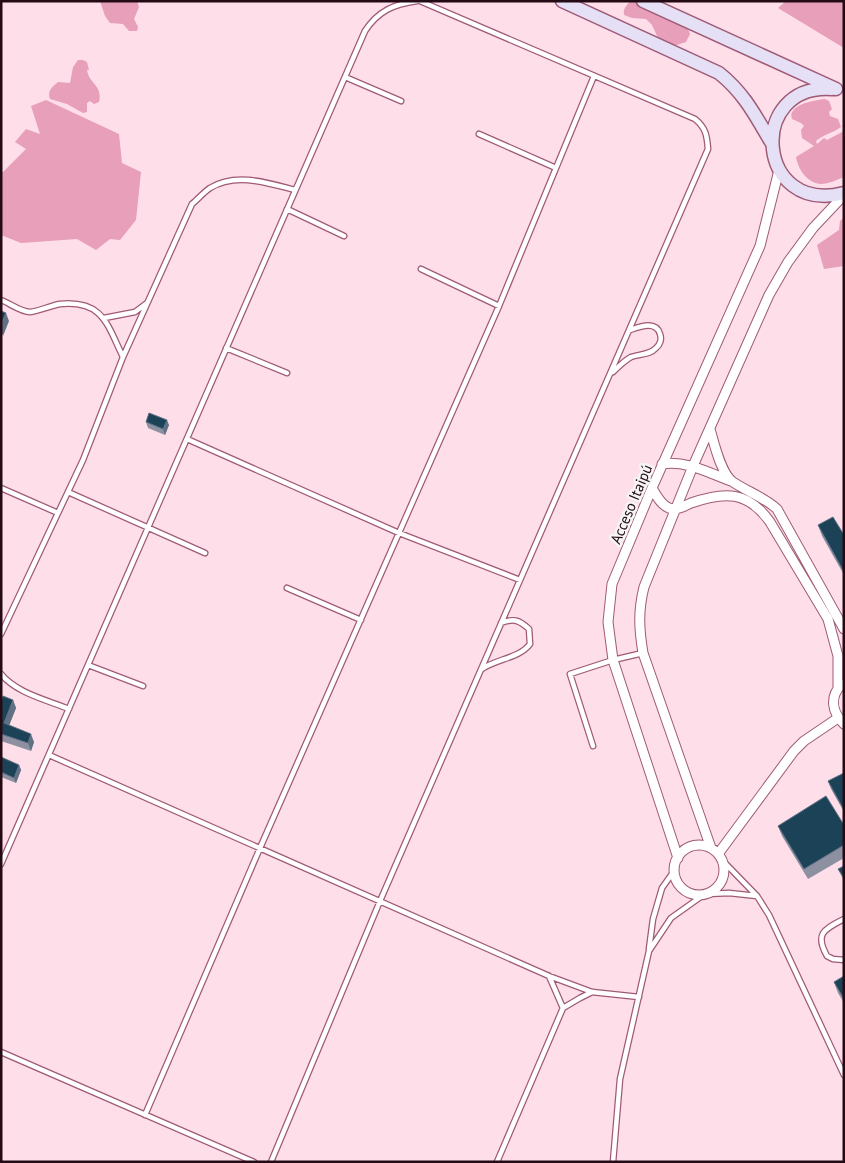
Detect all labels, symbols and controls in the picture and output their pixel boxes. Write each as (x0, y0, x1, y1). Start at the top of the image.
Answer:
street label: Acceso Itaipú (606, 461, 656, 547)

